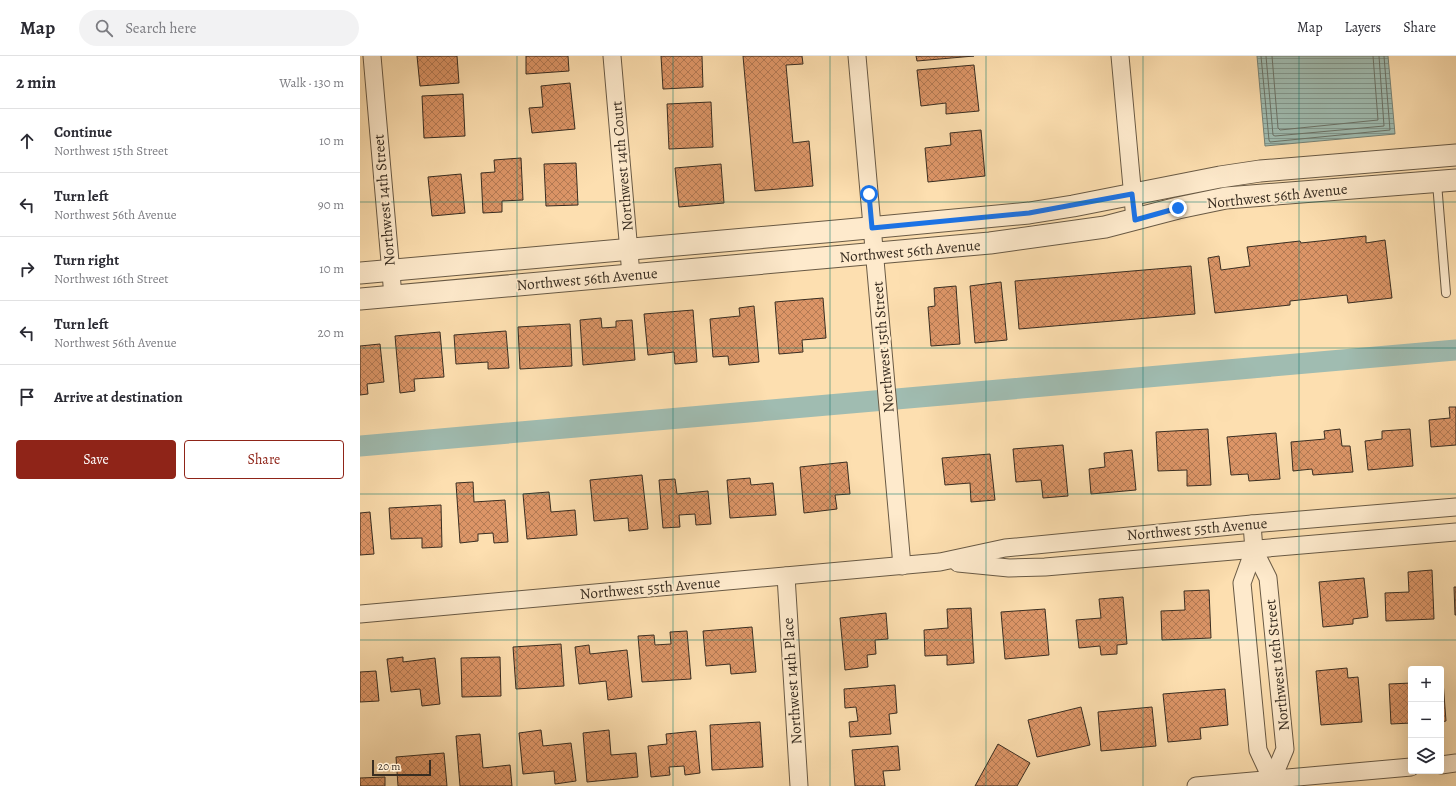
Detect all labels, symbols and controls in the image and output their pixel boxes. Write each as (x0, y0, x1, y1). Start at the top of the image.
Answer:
search box (79, 10, 359, 46)
text: Map (20, 15, 55, 41)
icon: search (93, 17, 115, 39)
text: Search here (125, 18, 197, 38)
text: Map (1297, 18, 1323, 37)
text: Layers (1345, 18, 1381, 37)
text: Share (1403, 18, 1436, 37)
text: 2 min (16, 71, 56, 94)
text: Walk · 130 m (279, 74, 344, 91)
street label: Northwest 14th Court (606, 100, 638, 232)
text: Continue (54, 122, 112, 142)
icon: ahead (16, 130, 38, 152)
text: 10 m (319, 132, 344, 149)
street label: Northwest 14th Street (368, 133, 400, 267)
text: Northwest 15th Street (54, 142, 168, 159)
street label: Northwest 56th Avenue (1206, 179, 1349, 213)
route start (860, 185, 878, 203)
text: Turn left (54, 186, 109, 206)
icon: left (16, 194, 38, 216)
text: 90 m (318, 196, 344, 213)
route end (1169, 199, 1187, 217)
text: Northwest 56th Avenue (54, 206, 177, 223)
street label: Northwest 56th Avenue (839, 235, 982, 267)
text: Turn right (54, 250, 119, 270)
icon: right (16, 258, 38, 280)
text: 10 m (319, 260, 344, 277)
street label: Northwest 56th Avenue (516, 263, 659, 295)
text: Northwest 16th Street (54, 270, 169, 287)
street label: Northwest 15th Street (867, 280, 899, 414)
text: Turn left (54, 314, 109, 334)
icon: left (16, 322, 38, 344)
text: 20 m (318, 324, 344, 341)
text: Northwest 56th Avenue (54, 334, 177, 351)
icon: arrive (16, 386, 38, 408)
text: Arrive at destination (54, 387, 183, 407)
button: Save (16, 440, 176, 479)
button: Share (184, 440, 344, 479)
street label: Northwest 55th Avenue (1126, 513, 1268, 545)
street label: Northwest 55th Avenue (579, 572, 721, 604)
street label: Northwest 16th Street (1260, 598, 1294, 732)
street label: Northwest 14th Place (778, 617, 806, 745)
map controls (1408, 666, 1444, 774)
button: + (1408, 666, 1444, 702)
button: − (1408, 702, 1444, 738)
button: layers (1408, 738, 1444, 774)
scale bar (372, 758, 431, 777)
text: 20 m (378, 759, 400, 774)

